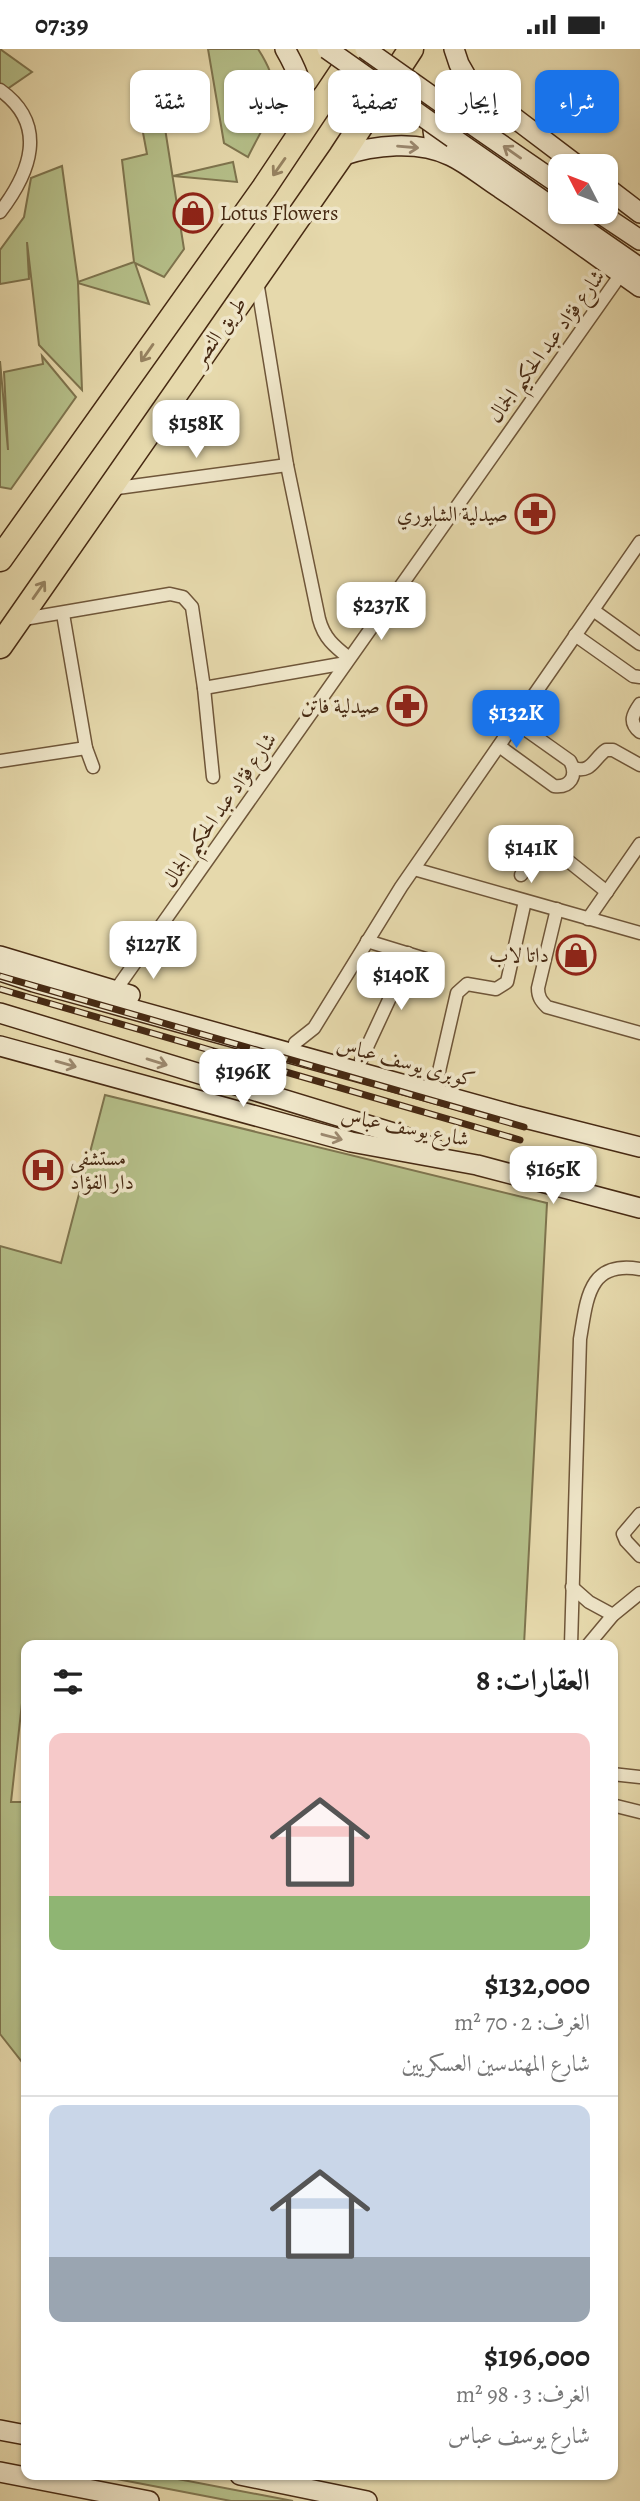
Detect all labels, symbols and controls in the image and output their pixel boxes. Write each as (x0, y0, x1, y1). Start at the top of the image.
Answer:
text: 07:39 (35, 7, 89, 42)
chip: شقة (130, 70, 210, 133)
chip: جديد (224, 70, 314, 133)
chip: تصفية (328, 70, 421, 133)
chip: إيجار (435, 70, 521, 133)
chip: شراء (535, 70, 619, 133)
one-way arrow (396, 141, 419, 154)
one-way arrow (503, 145, 522, 159)
north arrow (548, 154, 618, 224)
map controls (548, 154, 618, 224)
one-way arrow (272, 157, 286, 176)
shop icon: Lotus Flowers (172, 192, 214, 234)
place label: Lotus Flowers (220, 199, 338, 227)
street label: شارع فؤاد عبد الحكيم الجمال (481, 264, 617, 432)
street label: طريق النصر (184, 291, 253, 373)
one-way arrow (140, 343, 154, 362)
pin: $158K (147, 401, 245, 460)
text: $158K (169, 407, 223, 438)
pharmacy icon: صيدلية الشابوري (514, 493, 556, 535)
place label: صيدلية الشابوري (397, 500, 508, 530)
one-way arrow (32, 581, 46, 600)
pin: $237K (332, 583, 430, 642)
text: $237K (353, 589, 409, 620)
pharmacy icon: صيدلية فاتن (386, 685, 428, 727)
pin: $132K (467, 691, 565, 750)
place label: صيدلية فاتن (301, 692, 380, 720)
text: $132K (488, 697, 544, 728)
street label: شارع فؤاد عبد الحكيم الجمال (155, 727, 289, 897)
pin: $141K (482, 825, 580, 885)
text: $141K (504, 832, 558, 863)
pin: $127K (104, 921, 202, 981)
text: $127K (126, 928, 181, 959)
shop icon: داتا لاب (555, 934, 597, 976)
place label: داتا لاب (489, 941, 549, 969)
pin: $140K (352, 953, 450, 1012)
text: $140K (373, 959, 429, 990)
street label: كوبرى يوسف عباس (334, 1030, 478, 1094)
pin: $196K (194, 1049, 292, 1109)
one-way arrow (146, 1056, 168, 1069)
text: $196K (215, 1056, 271, 1087)
one-way arrow (54, 1059, 76, 1072)
street label: شارع يوسف عباس (338, 1101, 471, 1157)
one-way arrow (321, 1131, 343, 1144)
place label: مستشفى دار الفؤاد (70, 1144, 134, 1196)
pin: $165K (504, 1147, 602, 1206)
hospital icon: مستشفى دار الفؤاد (22, 1149, 64, 1191)
text: $165K (526, 1153, 580, 1184)
text: العقارات: 8 (476, 1660, 590, 1700)
icon: filters (49, 1663, 87, 1701)
icon: home (257, 1779, 383, 1905)
text: $132,000 (485, 1964, 590, 2004)
text: الغرف: 2 · 70 m² (454, 2007, 590, 2038)
text: شارع المهندسين العسكريين (401, 2048, 590, 2079)
icon: home (257, 2151, 383, 2277)
text: $196,000 (484, 2336, 590, 2376)
text: الغرف: 3 · 98 m² (456, 2379, 590, 2410)
text: شارع يوسف عباس (448, 2420, 590, 2451)

